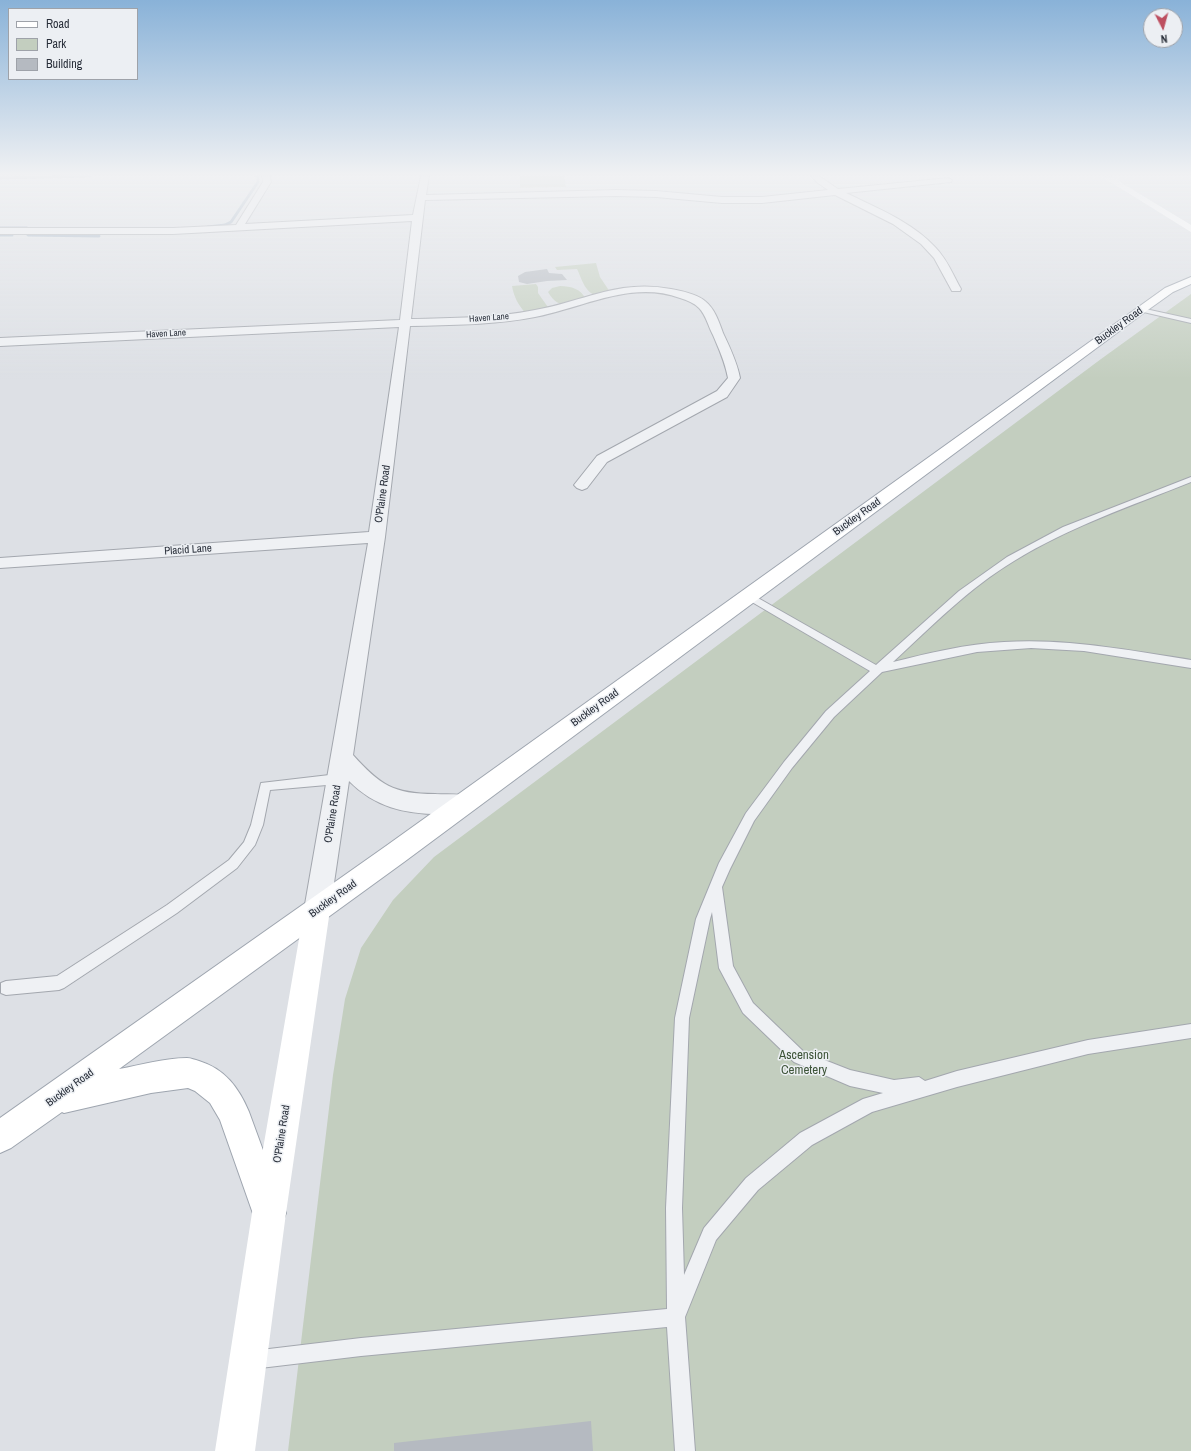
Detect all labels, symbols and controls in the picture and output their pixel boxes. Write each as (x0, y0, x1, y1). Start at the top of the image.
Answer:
legend (8, 8, 138, 80)
north arrow (1143, 8, 1183, 48)
text: Road (46, 16, 70, 32)
text: N (1160, 32, 1168, 46)
text: Park (46, 36, 66, 52)
text: Building (46, 56, 82, 72)
street label: Buckley Road (1093, 304, 1145, 348)
street label: Haven Lane (469, 311, 509, 325)
street label: Haven Lane (146, 328, 186, 340)
street label: O'Plaine Road (372, 464, 394, 524)
street label: Buckley Road (831, 495, 883, 539)
street label: Placid Lane (164, 542, 212, 558)
street label: Buckley Road (569, 686, 621, 730)
street label: O'Plaine Road (322, 784, 344, 844)
street label: Buckley Road (307, 877, 359, 921)
park label: Ascension Cemetery (779, 1048, 829, 1079)
street label: Buckley Road (44, 1066, 96, 1110)
street label: O'Plaine Road (271, 1104, 293, 1164)

